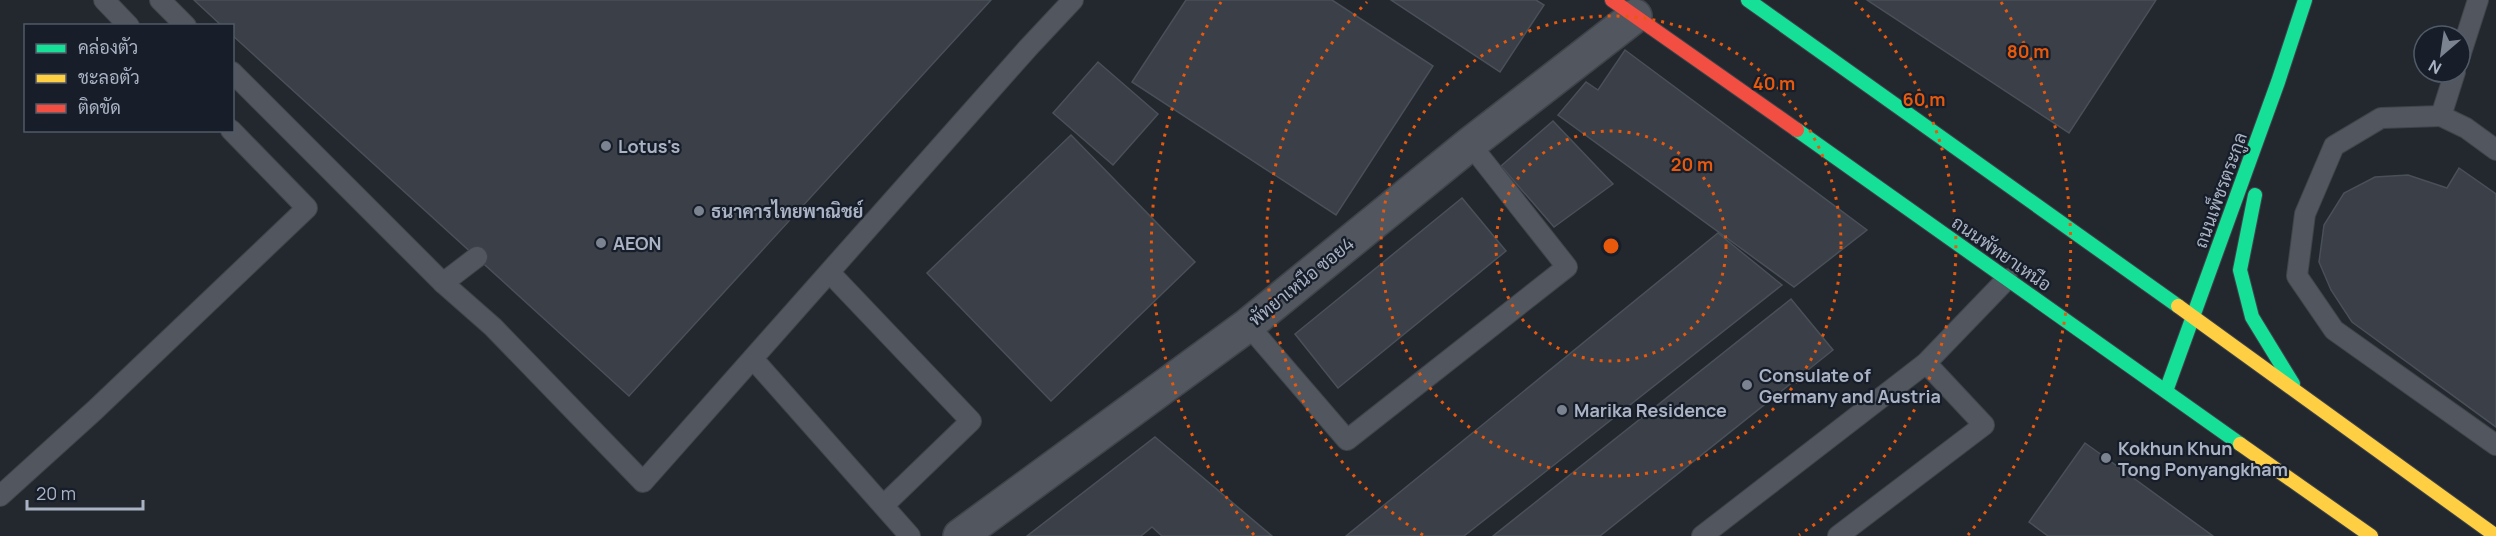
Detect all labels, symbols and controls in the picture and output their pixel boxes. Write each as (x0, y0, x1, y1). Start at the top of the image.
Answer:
legend (24, 24, 234, 132)
north arrow (2412, 24, 2472, 84)
text: คล่องตัว (78, 35, 138, 59)
text: 80 m (2007, 39, 2049, 63)
text: N (2424, 55, 2445, 80)
text: ชะลอตัว (78, 65, 140, 89)
text: 40 m (1753, 71, 1795, 95)
text: 60 m (1903, 87, 1945, 111)
text: ติดขัด (78, 95, 121, 119)
street label: ถนนเพ็ชรตระกูล (2187, 128, 2254, 252)
place label: Lotus's (618, 134, 680, 158)
marker: Lotus's (599, 139, 613, 153)
text: 20 m (1671, 152, 1713, 176)
place label: ธนาคารไทยพาณิชย์ (711, 199, 864, 223)
marker: ธนาคารไทยพาณิชย์ (692, 204, 706, 218)
street label: ถนนพัทยาเหนือ (1947, 210, 2057, 296)
place label: AEON (613, 231, 661, 255)
street label: พัทยาเหนือ ซอย4 (1243, 231, 1359, 331)
marker: AEON (594, 236, 608, 250)
centre of rings (1601, 236, 1621, 256)
place label: Consulate of Germany and Austria (1759, 363, 1941, 408)
marker: Consulate of Germany and Austria (1740, 378, 1754, 392)
place label: Marika Residence (1574, 398, 1727, 422)
marker: Marika Residence (1555, 403, 1569, 417)
place label: Kokhun Khun Tong Ponyangkham (2118, 436, 2288, 481)
marker: Kokhun Khun Tong Ponyangkham (2099, 451, 2113, 465)
scale bar (27, 473, 142, 511)
text: 20 m (36, 481, 76, 505)

